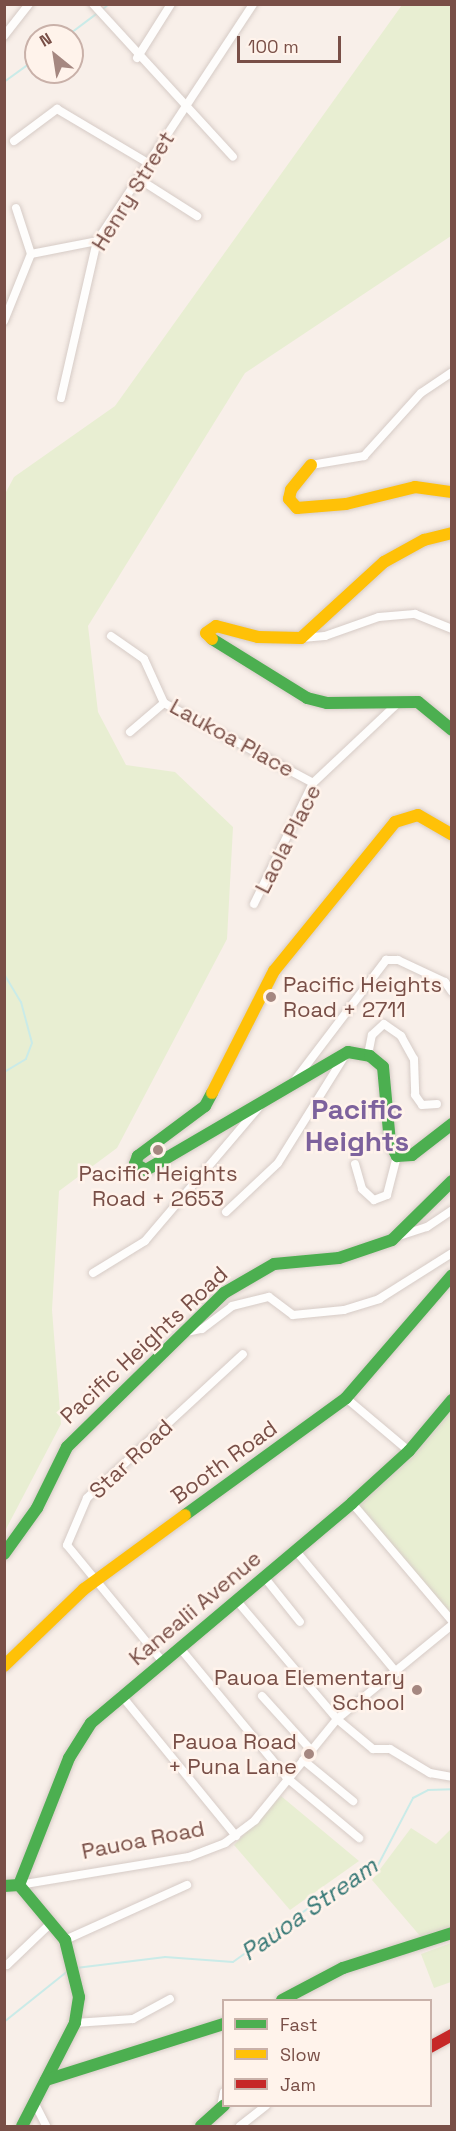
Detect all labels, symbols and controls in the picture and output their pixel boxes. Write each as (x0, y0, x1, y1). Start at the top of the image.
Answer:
north arrow (24, 24, 84, 84)
scale bar (240, 24, 344, 62)
text: N (36, 28, 56, 51)
text: 100 m (248, 35, 299, 58)
street label: Henry Street (86, 127, 180, 255)
street label: Laukoa Place (165, 693, 299, 783)
street label: Laola Place (249, 780, 327, 898)
place label: Pacific Heights Road + 2711 (283, 971, 442, 1022)
marker: Pacific Heights Road + 2711 (264, 990, 278, 1004)
district label: Pacific Heights (305, 1092, 409, 1158)
marker: Pacific Heights Road + 2653 (151, 1143, 165, 1157)
place label: Pacific Heights Road + 2653 (78, 1160, 238, 1212)
street label: Pacific Heights Road (55, 1261, 233, 1429)
street label: Star Road (84, 1414, 178, 1504)
street label: Booth Road (166, 1415, 282, 1509)
street label: Kanealii Avenue (123, 1545, 267, 1671)
place label: Pauoa Elementary School (214, 1664, 405, 1716)
marker: Pauoa Elementary School (410, 1683, 424, 1697)
place label: Pauoa Road + Puna Lane (168, 1728, 297, 1780)
marker: Pauoa Road + Puna Lane (302, 1747, 316, 1761)
street label: Pauoa Road (79, 1815, 207, 1865)
water label: Pauoa Stream (235, 1851, 383, 1967)
legend (222, 1999, 432, 2107)
text: Fast (280, 2013, 317, 2036)
text: Slow (280, 2043, 321, 2066)
text: Jam (280, 2073, 316, 2096)

